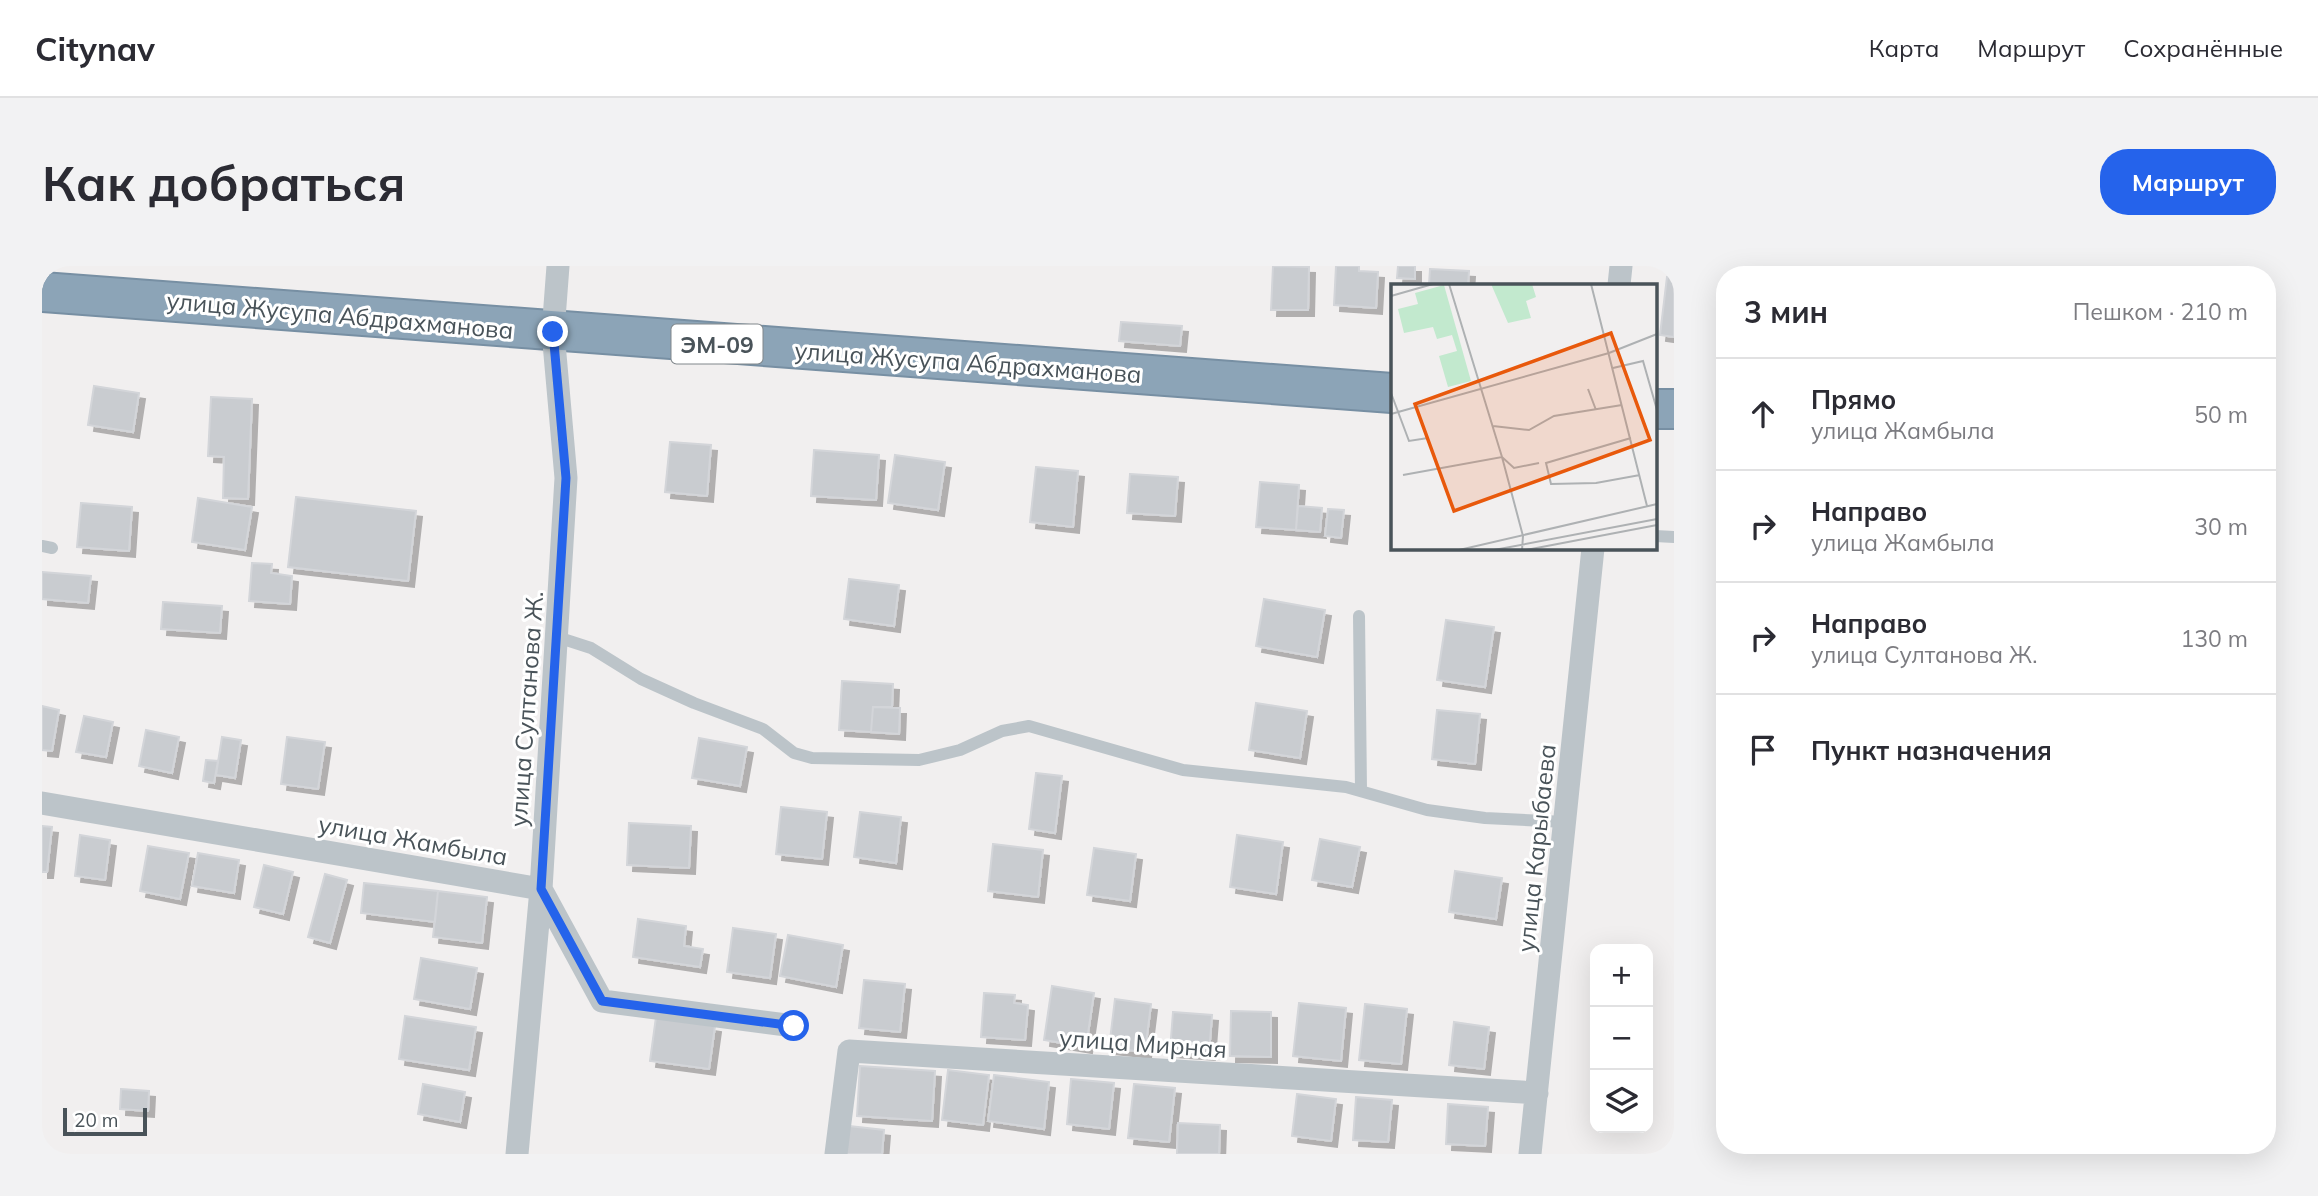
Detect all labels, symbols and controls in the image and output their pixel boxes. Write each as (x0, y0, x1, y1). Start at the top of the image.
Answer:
text: Citynav (35, 28, 155, 69)
text: Карта (1869, 33, 1939, 63)
text: Маршрут (1977, 33, 2085, 63)
text: Сохранённые (2123, 33, 2283, 63)
button: Маршрут (2100, 149, 2276, 215)
text: Как добраться (42, 152, 405, 213)
inset map (1391, 284, 1657, 550)
street label: улица Жусупа Абдрахманова (165, 285, 515, 345)
text: 3 мин (1744, 293, 1828, 331)
text: Пешком · 210 m (2073, 297, 2248, 326)
route end (537, 316, 568, 347)
road number: ЭМ-09 (672, 324, 762, 363)
street label: улица Жусупа Абдрахманова (793, 335, 1143, 389)
text: Прямо (1811, 383, 1896, 416)
icon: ahead (1744, 395, 1782, 433)
text: 50 m (2194, 400, 2248, 429)
text: улица Жамбыла (1811, 416, 1994, 445)
text: Направо (1811, 495, 1927, 528)
icon: right (1744, 507, 1782, 545)
text: 30 m (2194, 512, 2248, 541)
text: улица Жамбыла (1811, 528, 1994, 557)
street label: улица Султанова Ж. (503, 590, 549, 828)
text: Направо (1811, 607, 1927, 640)
icon: right (1744, 619, 1782, 657)
text: 130 m (2180, 624, 2248, 653)
text: улица Султанова Ж. (1811, 640, 2038, 669)
icon: arrive (1744, 731, 1782, 769)
text: Пункт назначения (1811, 734, 2052, 767)
street label: улица Карыбаева (1510, 742, 1562, 954)
street label: улица Жамбыла (316, 809, 510, 871)
map controls (1590, 944, 1653, 1133)
button: + (1590, 944, 1653, 1007)
button: − (1590, 1007, 1653, 1070)
route start (778, 1010, 809, 1041)
street label: улица Мирная (1058, 1022, 1228, 1064)
button: layers (1590, 1070, 1653, 1133)
scale bar (63, 1105, 147, 1137)
text: 20 m (74, 1108, 118, 1132)

